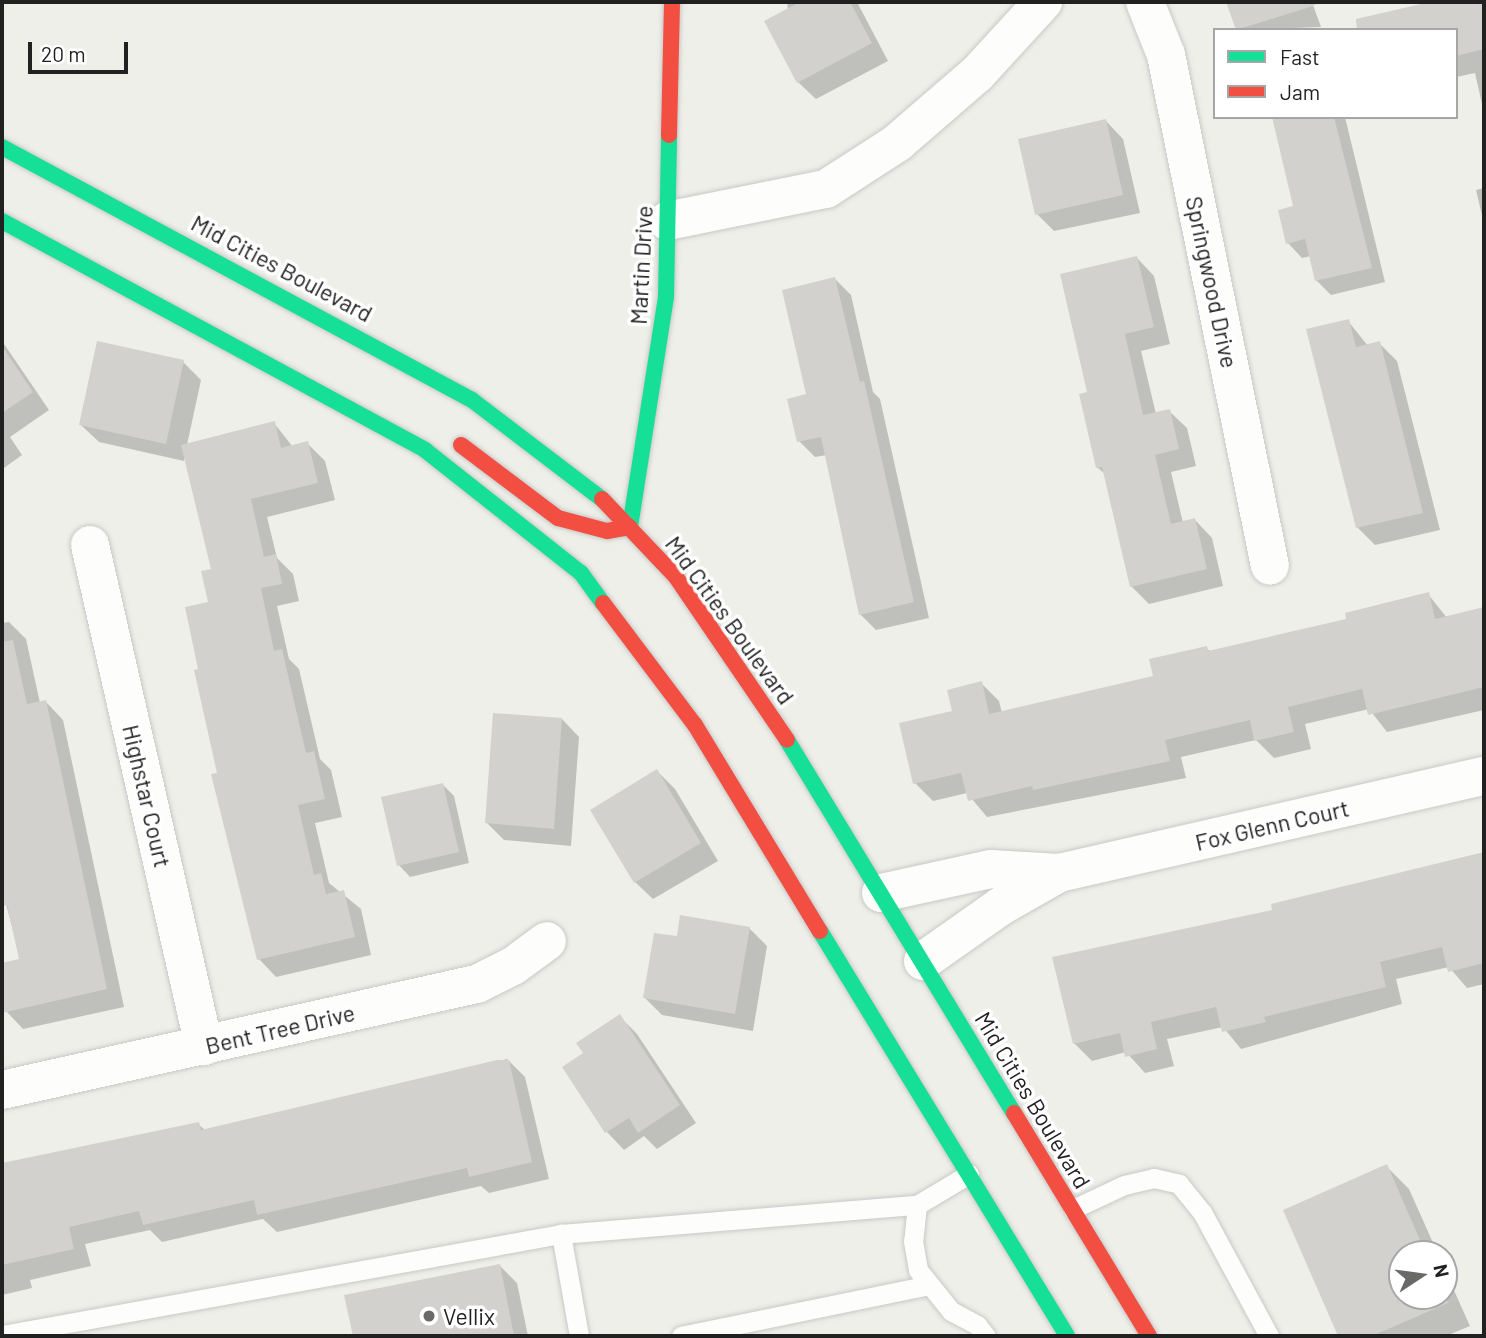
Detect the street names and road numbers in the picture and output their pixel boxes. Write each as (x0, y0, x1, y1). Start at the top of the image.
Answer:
street label: Springwood Drive (1180, 194, 1244, 370)
street label: Martin Drive (624, 205, 658, 325)
street label: Mid Cities Boulevard (187, 209, 377, 327)
street label: Mid Cities Boulevard (660, 531, 800, 709)
street label: Highstar Court (117, 722, 177, 870)
street label: Fox Glenn Court (1192, 794, 1352, 856)
street label: Bent Tree Drive (203, 998, 357, 1060)
street label: Mid Cities Boulevard (969, 1007, 1097, 1193)

